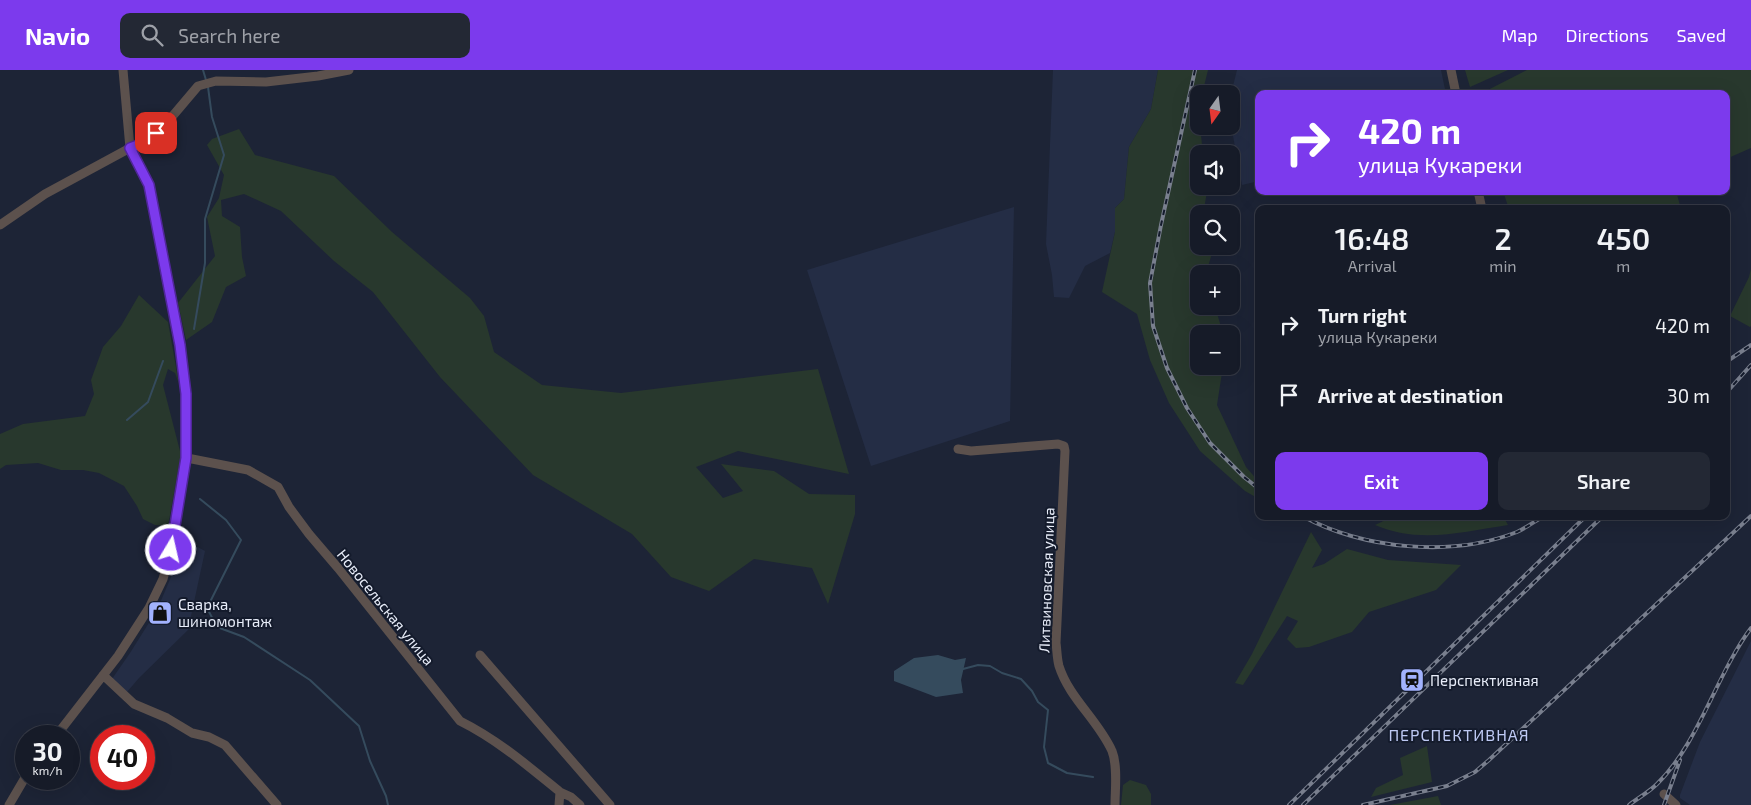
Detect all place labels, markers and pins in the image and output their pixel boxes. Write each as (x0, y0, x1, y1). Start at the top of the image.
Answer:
pin (135, 112, 177, 154)
place label: Сварка, шиномонтаж (178, 595, 272, 630)
shop icon: Сварка, шиномонтаж (147, 600, 173, 626)
station icon: Перспективная (1399, 667, 1425, 693)
place label: Перспективная (1430, 671, 1539, 689)

